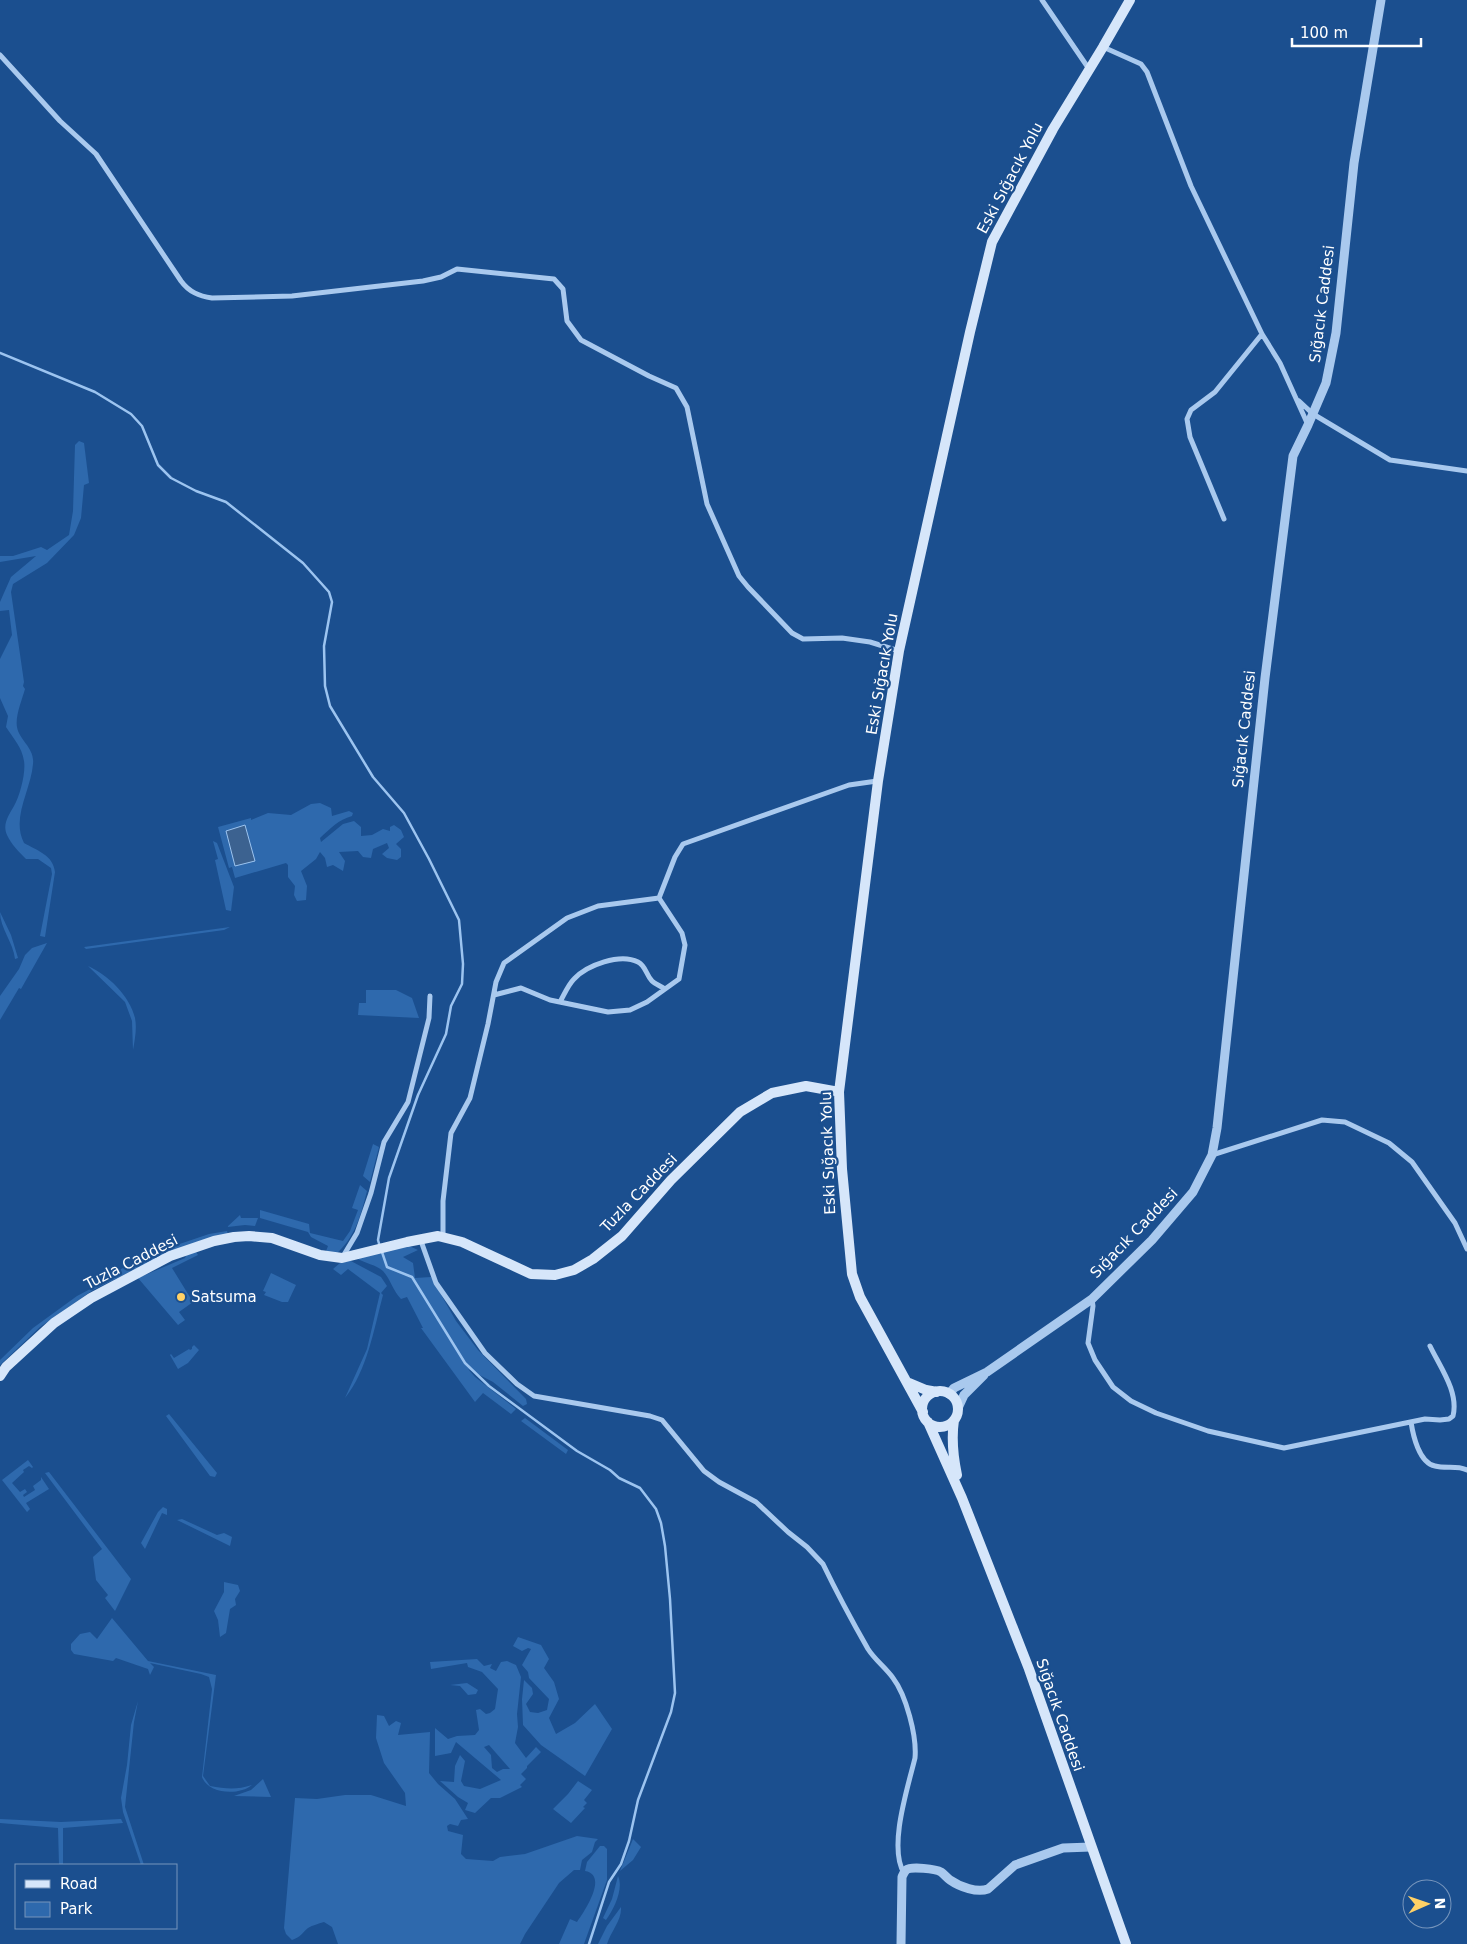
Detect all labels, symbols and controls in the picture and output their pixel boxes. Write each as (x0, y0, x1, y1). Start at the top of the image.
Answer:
scale bar (1292, 15, 1421, 47)
text: 100 m (1300, 24, 1348, 42)
street label: Eski Sığacık Yolu (973, 119, 1047, 237)
street label: Sığacık Caddesi (1306, 244, 1338, 364)
street label: Eski Sığacık Yolu (862, 612, 902, 736)
street label: Sığacık Caddesi (1229, 669, 1259, 789)
street label: Eski Sığacık Yolu (817, 1091, 839, 1215)
street label: Tuzla Caddesi (596, 1150, 681, 1237)
street label: Sığacık Caddesi (1086, 1184, 1182, 1282)
street label: Tuzla Caddesi (80, 1231, 181, 1294)
place label: Satsuma (191, 1288, 257, 1306)
marker: Satsuma (175, 1291, 187, 1303)
street label: Sığacık Caddesi (1032, 1656, 1088, 1774)
legend (15, 1864, 178, 1929)
text: Road (60, 1875, 98, 1893)
north arrow (1402, 1879, 1452, 1929)
text: N (1432, 1897, 1448, 1910)
text: Park (60, 1900, 93, 1918)

